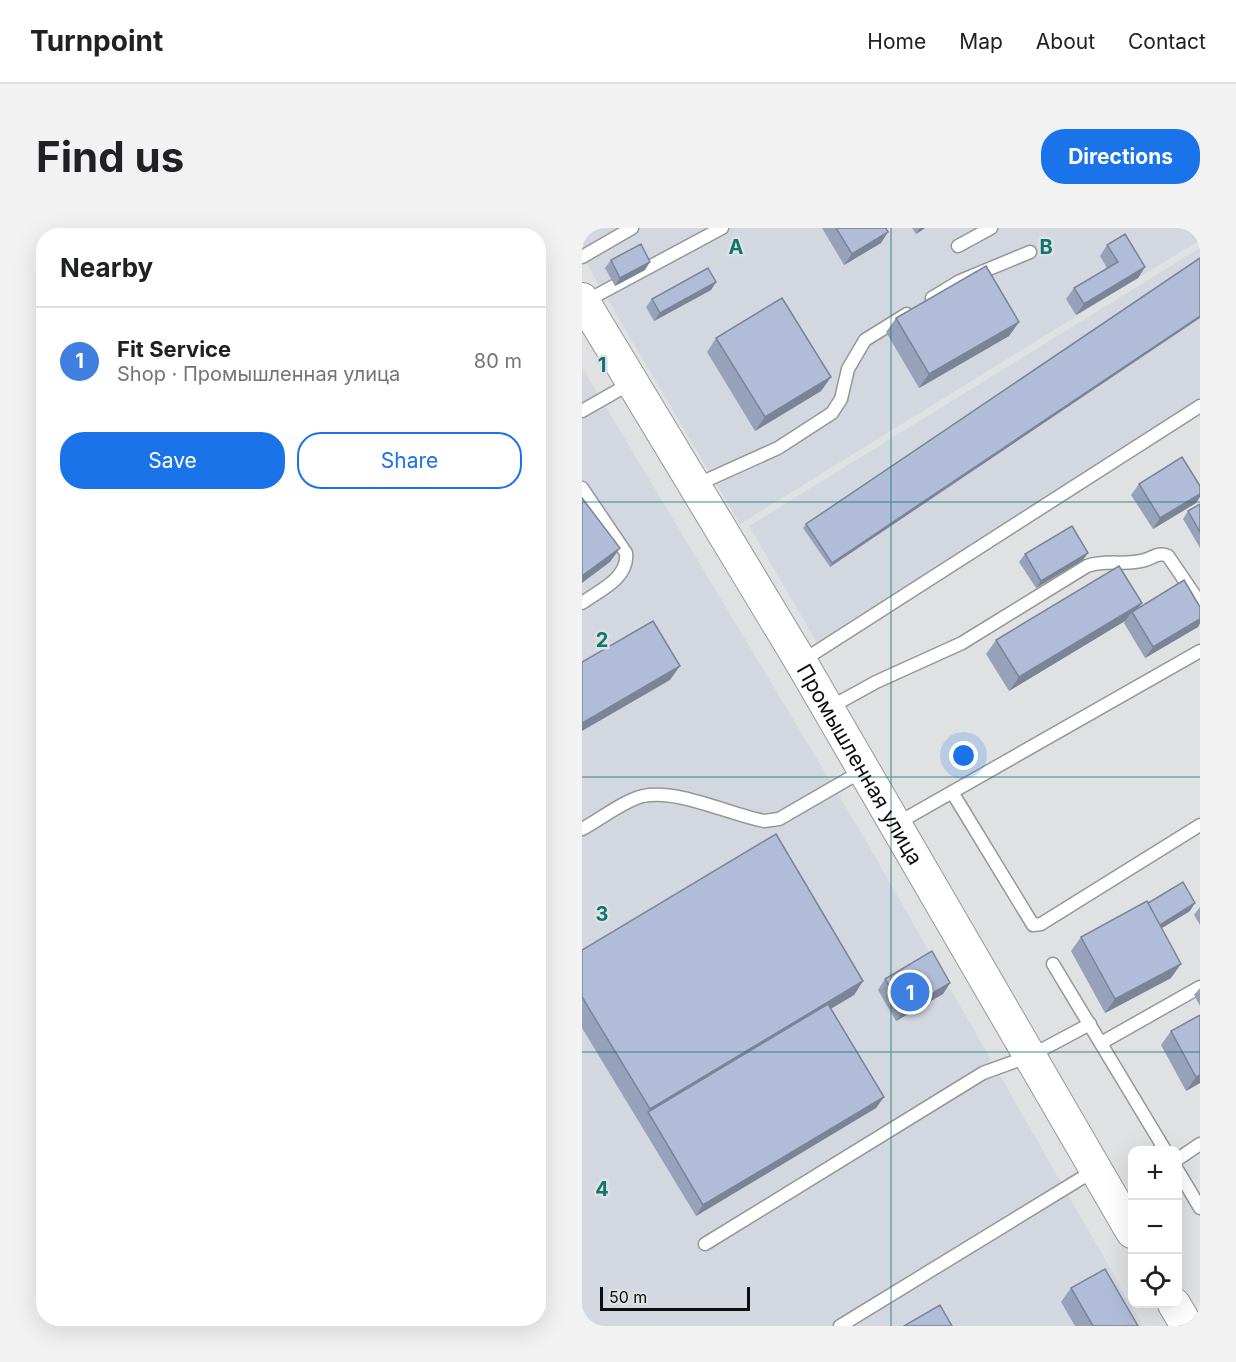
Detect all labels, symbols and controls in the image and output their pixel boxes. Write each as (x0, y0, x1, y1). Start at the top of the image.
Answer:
text: Turnpoint (30, 24, 163, 58)
text: Home (867, 29, 926, 54)
text: Map (959, 29, 1003, 54)
text: About (1036, 29, 1095, 54)
text: Contact (1128, 29, 1206, 54)
button: Directions (1041, 129, 1200, 184)
text: Find us (36, 131, 184, 182)
text: A (729, 235, 744, 259)
text: B (1039, 235, 1053, 259)
text: Nearby (60, 252, 153, 283)
text: Fit Service (117, 336, 231, 362)
text: 1 (75, 349, 84, 373)
text: 80 m (474, 349, 522, 373)
text: 1 (598, 353, 606, 377)
text: Shop · Промышленная улица (117, 362, 400, 386)
button: Save (60, 432, 285, 489)
button: Share (297, 432, 522, 489)
text: 2 (596, 628, 608, 652)
street label: Промышленная улица (792, 659, 928, 869)
your location (949, 741, 978, 770)
text: 3 (596, 902, 608, 926)
pin: 1 (890, 970, 930, 1014)
map controls (1128, 1146, 1182, 1308)
button: + (1128, 1146, 1182, 1200)
text: 4 (595, 1177, 609, 1201)
button: − (1128, 1200, 1182, 1254)
button: locate (1128, 1254, 1182, 1308)
scale bar (600, 1284, 750, 1312)
text: 50 m (609, 1287, 647, 1307)

